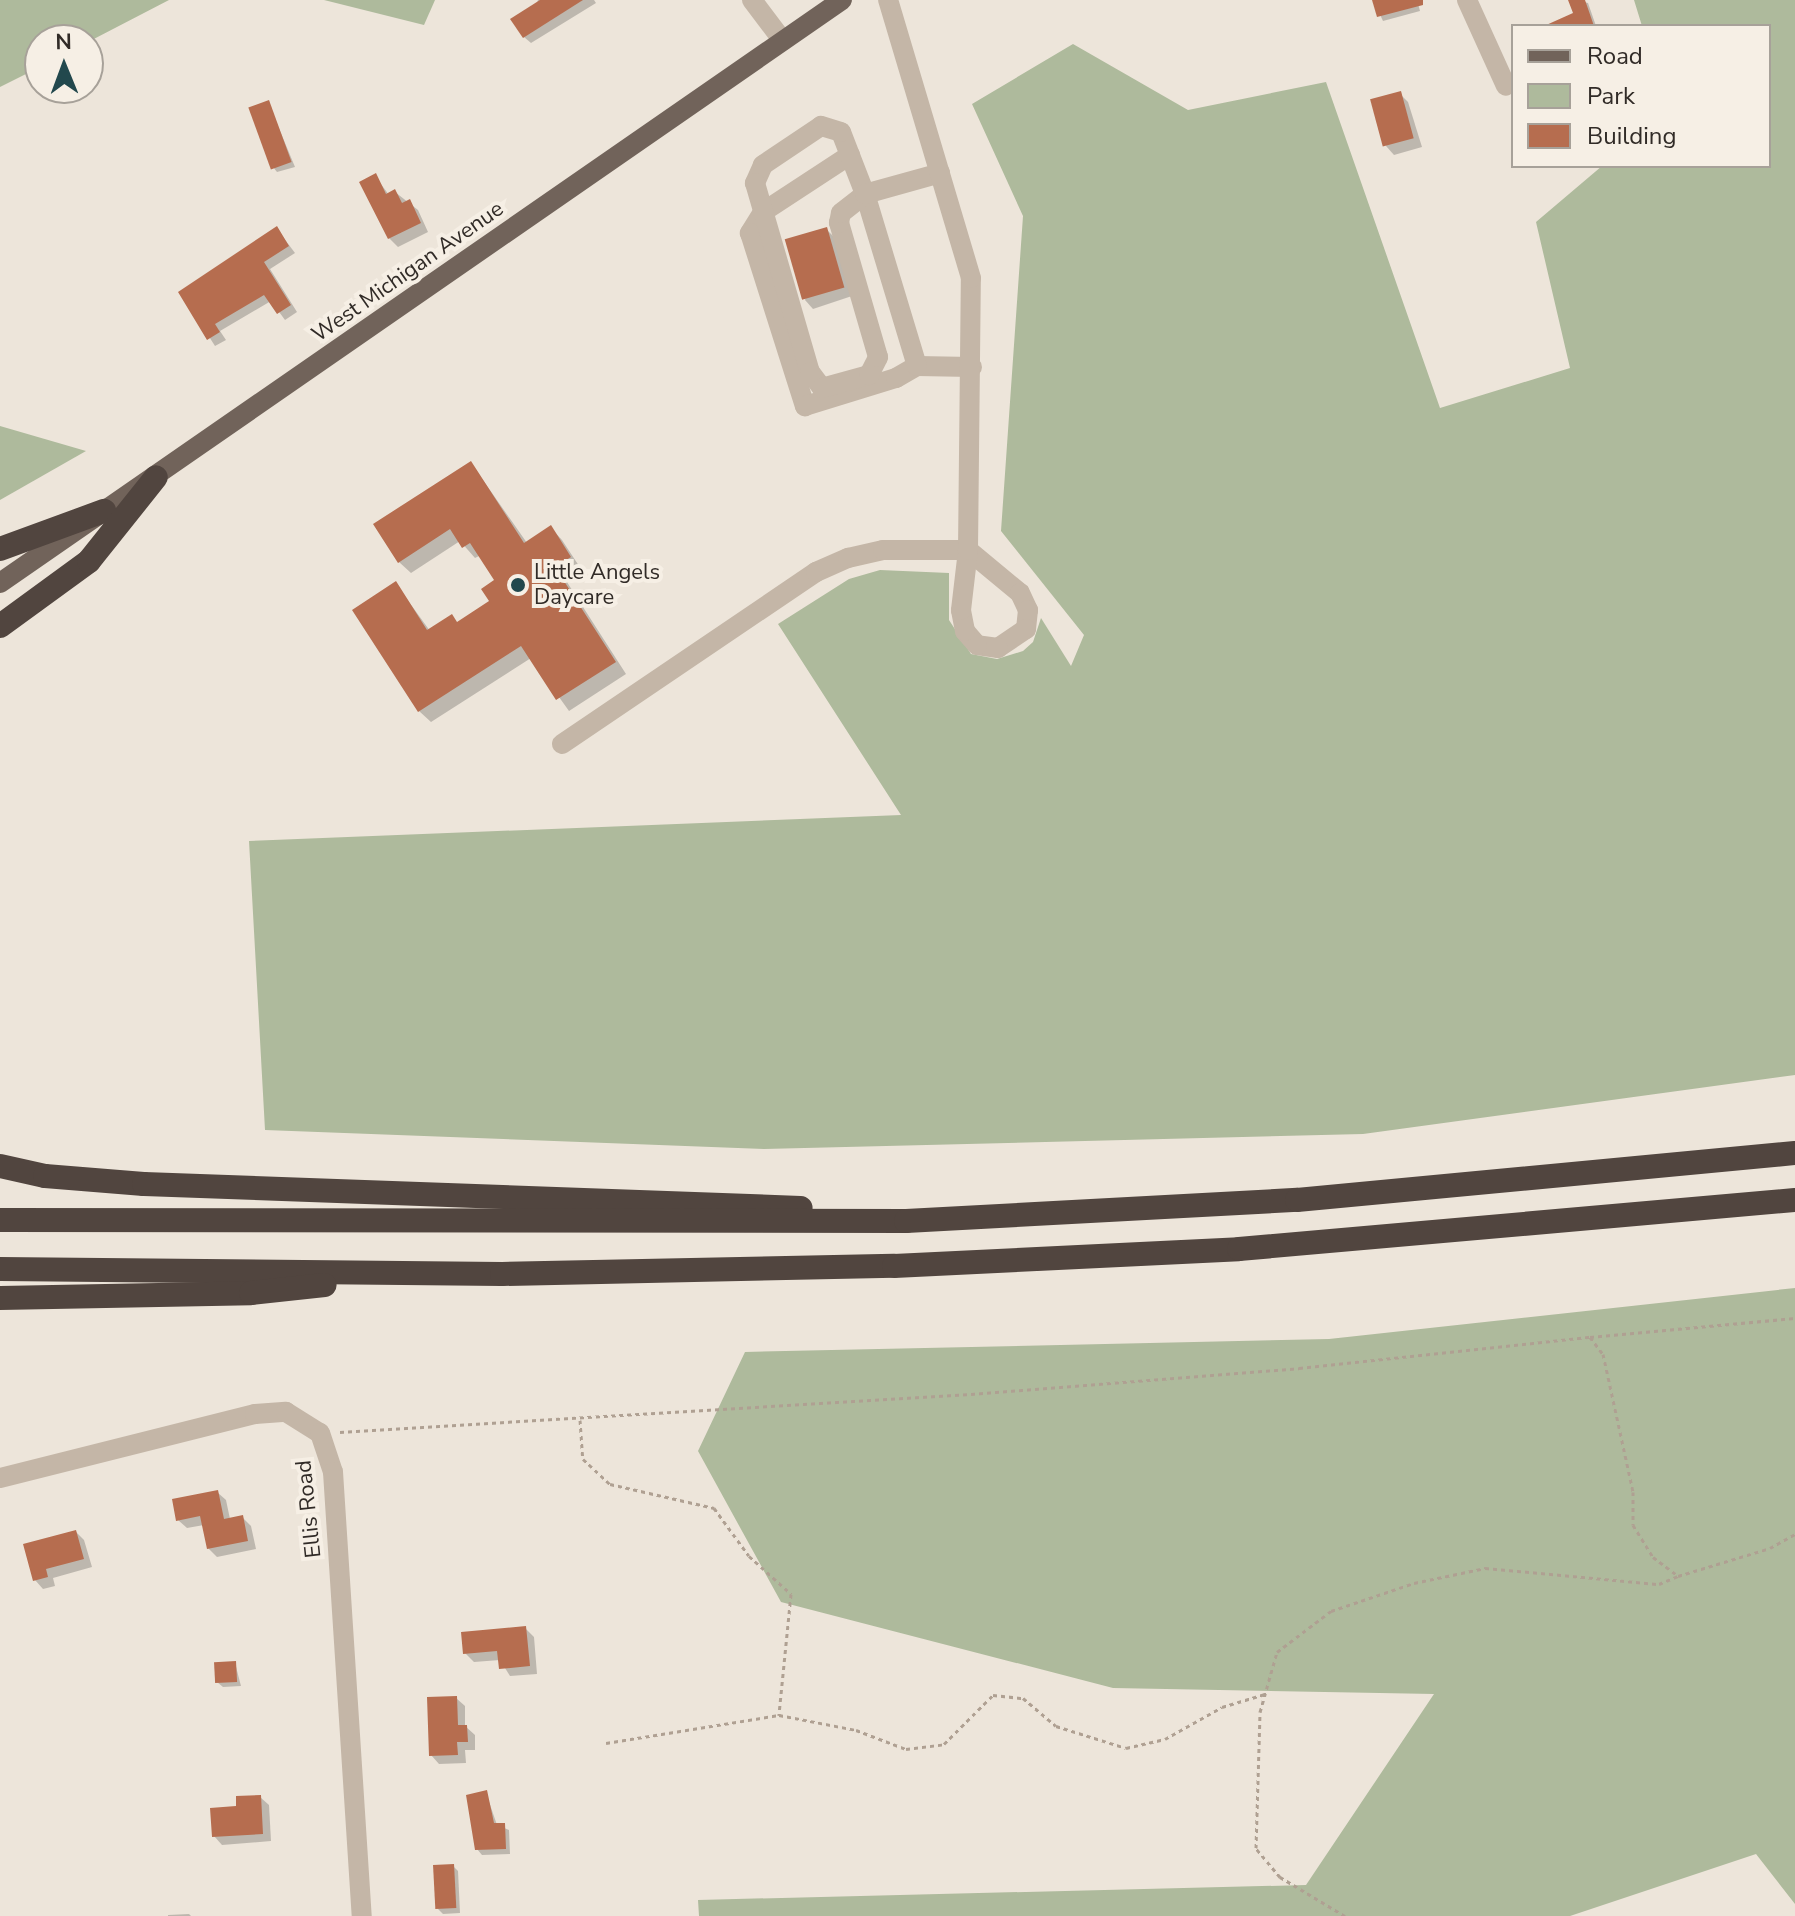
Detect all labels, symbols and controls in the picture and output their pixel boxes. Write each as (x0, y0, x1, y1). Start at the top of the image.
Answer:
north arrow (24, 24, 104, 104)
legend (1511, 24, 1771, 168)
text: N (55, 27, 72, 57)
text: Road (1587, 40, 1643, 72)
text: Park (1587, 80, 1635, 112)
text: Building (1587, 120, 1677, 152)
street label: West Michigan Avenue (307, 196, 509, 348)
place label: Little Angels Daycare (534, 559, 660, 610)
marker: Little Angels Daycare (509, 576, 527, 594)
street label: Ellis Road (291, 1459, 327, 1559)

